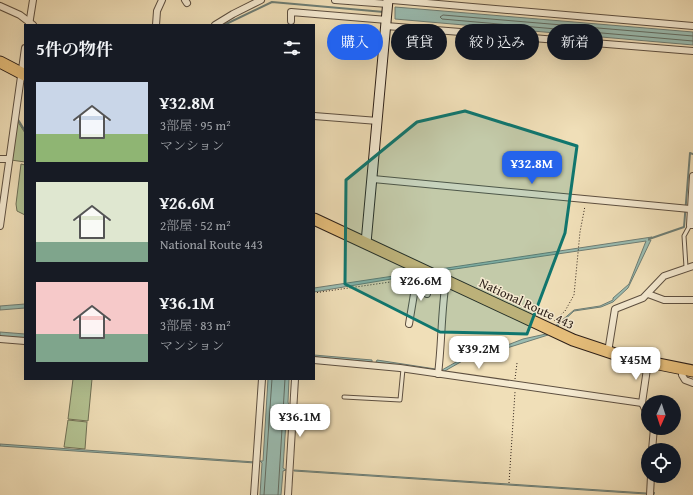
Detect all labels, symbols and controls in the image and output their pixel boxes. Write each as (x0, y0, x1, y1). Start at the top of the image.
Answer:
chip: 購入 (327, 24, 383, 60)
chip: 賃貸 (391, 24, 447, 60)
chip: 絞り込み (455, 24, 539, 60)
chip: 新着 (547, 24, 603, 60)
text: 5件の物件 (36, 36, 113, 61)
icon: filters (281, 37, 303, 59)
text: ¥32.8M (160, 90, 215, 115)
icon: home (68, 98, 116, 146)
text: 3部屋 · 95 m² (160, 116, 231, 135)
text: マンション (160, 136, 224, 155)
pin: ¥32.8M (499, 151, 565, 185)
text: ¥32.8M (511, 154, 553, 173)
text: ¥26.6M (160, 190, 215, 215)
icon: home (68, 198, 116, 246)
text: 2部屋 · 52 m² (160, 216, 231, 235)
text: National Route 443 (160, 235, 263, 254)
pin: ¥26.6M (388, 268, 454, 302)
text: ¥26.6M (400, 271, 442, 290)
street label: National Route 443 (476, 273, 577, 334)
text: ¥36.1M (160, 290, 215, 315)
icon: home (68, 298, 116, 346)
text: 3部屋 · 83 m² (160, 316, 231, 335)
text: マンション (160, 336, 224, 355)
pin: ¥39.2M (446, 336, 512, 370)
text: ¥39.2M (458, 339, 500, 358)
pin: ¥45M (612, 347, 660, 381)
text: ¥45M (620, 350, 652, 369)
north arrow (641, 395, 681, 435)
map controls (641, 395, 681, 483)
pin: ¥36.1M (267, 404, 333, 438)
text: ¥36.1M (279, 407, 321, 426)
button: locate (641, 443, 681, 483)

